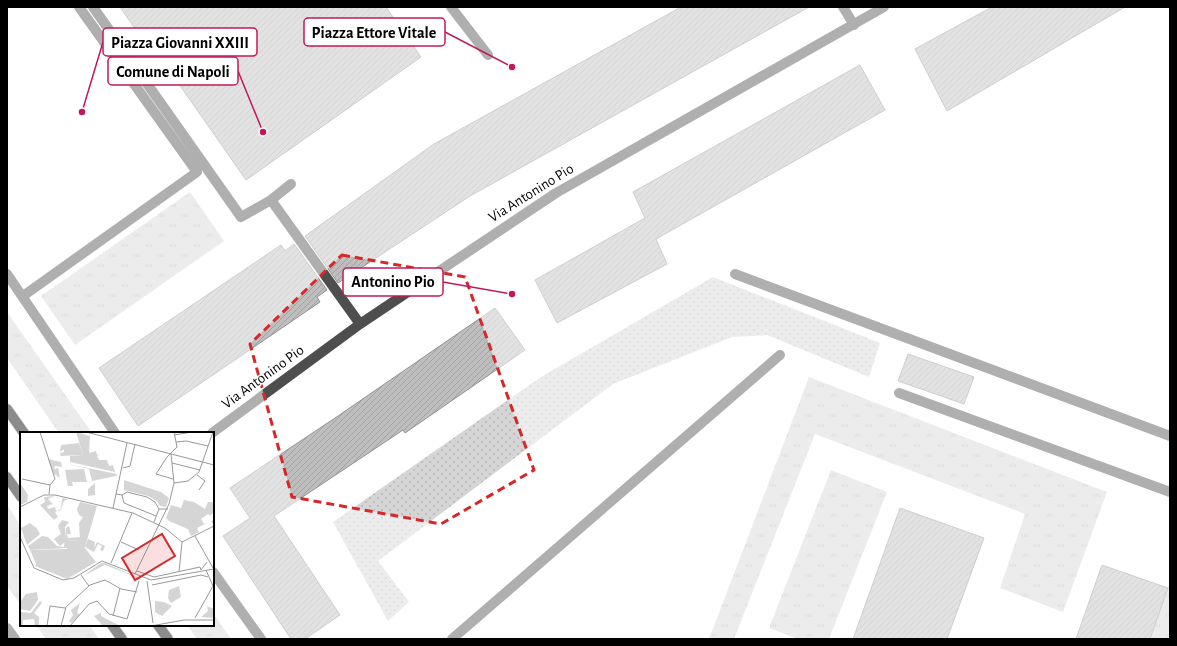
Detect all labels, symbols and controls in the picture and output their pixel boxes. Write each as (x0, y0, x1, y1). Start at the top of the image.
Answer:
callout: Piazza Ettore Vitale (304, 18, 445, 46)
text: Piazza Ettore Vitale (312, 25, 437, 41)
callout: Piazza Giovanni XXIII (103, 28, 257, 56)
text: Piazza Giovanni XXIII (111, 35, 249, 51)
callout: Comune di Napoli (108, 57, 238, 85)
text: Comune di Napoli (116, 64, 230, 80)
street label: Via Antonino Pio (486, 161, 576, 225)
callout: Antonino Pio (343, 268, 443, 296)
text: Antonino Pio (351, 274, 435, 290)
street label: Via Antonino Pio (219, 342, 307, 412)
inset map (20, 432, 214, 626)

